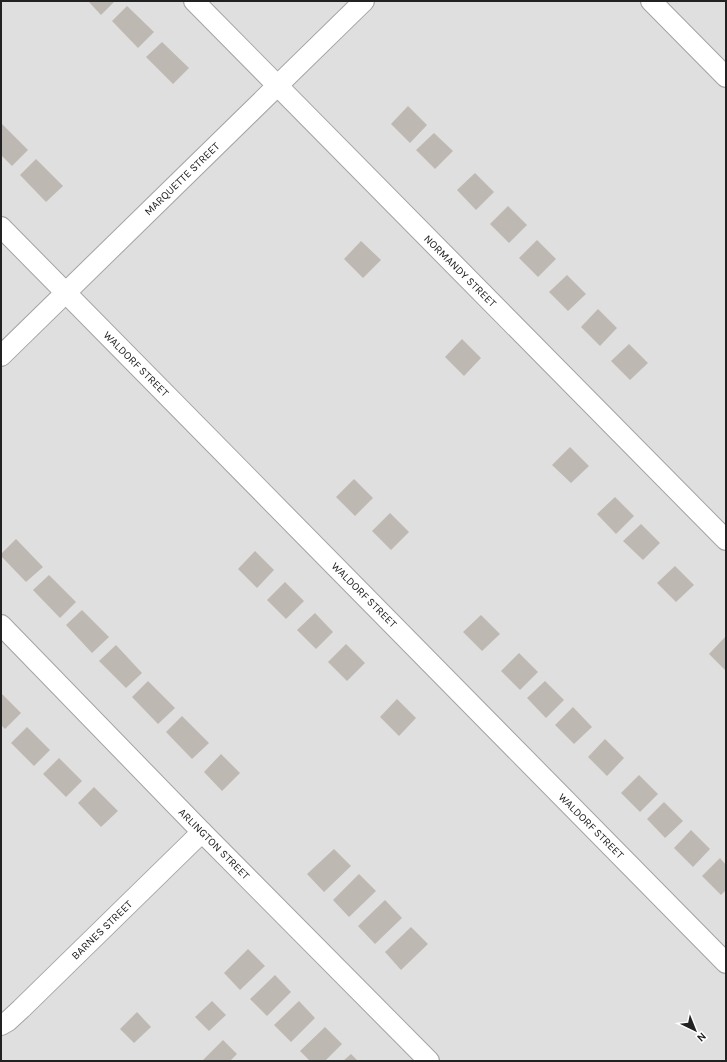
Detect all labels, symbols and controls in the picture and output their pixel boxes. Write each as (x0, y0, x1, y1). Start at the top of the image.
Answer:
street label: MARQUETTE STREET (142, 139, 223, 218)
street label: NORMANDY STREET (421, 232, 499, 310)
street label: WALDORF STREET (101, 329, 172, 400)
street label: WALDORF STREET (329, 560, 400, 631)
street label: WALDORF STREET (556, 791, 627, 862)
street label: ARLINGTON STREET (176, 806, 253, 883)
street label: BARNES STREET (69, 897, 136, 962)
north arrow (675, 1010, 715, 1050)
text: N (694, 1030, 709, 1044)

